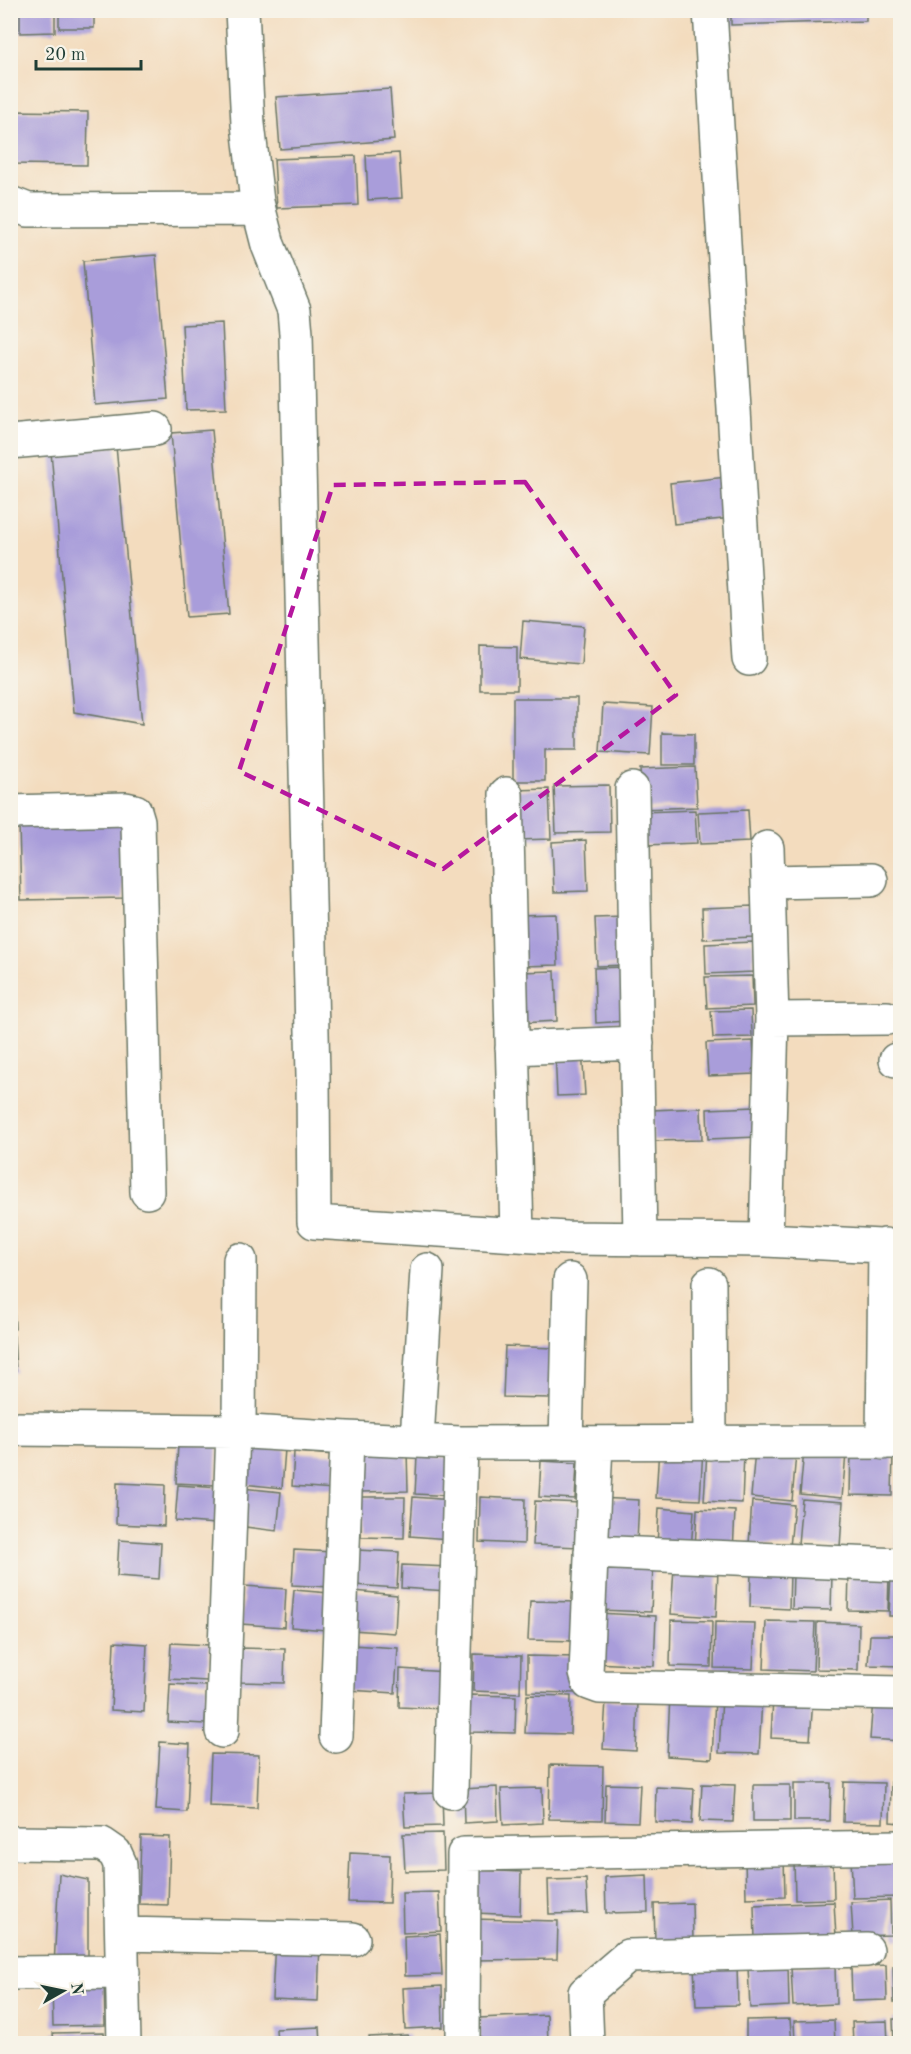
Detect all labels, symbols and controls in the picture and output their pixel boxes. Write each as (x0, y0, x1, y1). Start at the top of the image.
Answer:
scale bar (36, 33, 141, 71)
text: 20 m (45, 46, 85, 64)
north arrow (33, 1961, 93, 2021)
text: N (67, 1982, 85, 1997)

